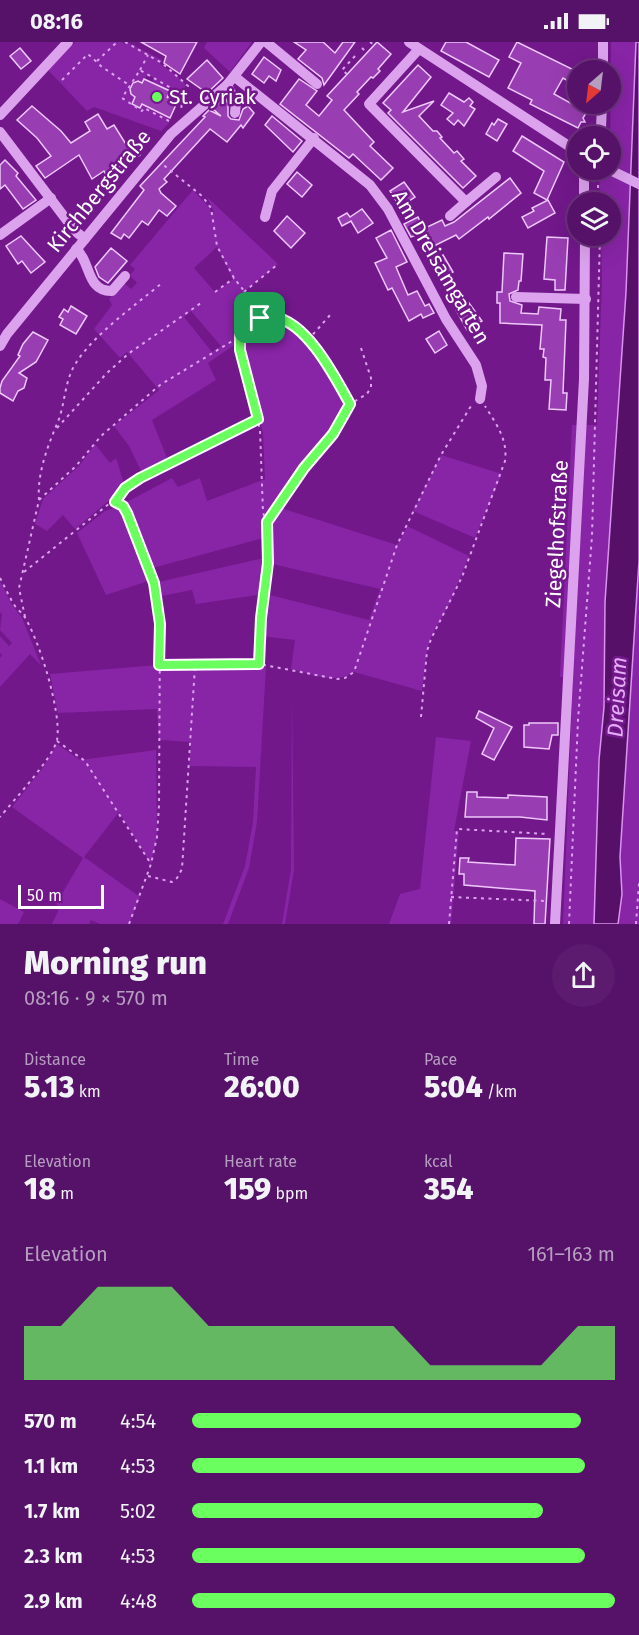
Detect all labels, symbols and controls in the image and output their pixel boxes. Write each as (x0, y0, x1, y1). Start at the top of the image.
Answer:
text: 08:16 (30, 8, 83, 35)
north arrow (567, 60, 621, 114)
map controls (567, 60, 621, 246)
place label: St. Cyriak (169, 84, 256, 110)
marker: St. Cyriak (150, 90, 164, 104)
street label: Kirchbergstraße (41, 124, 157, 258)
button: locate (567, 126, 621, 180)
street label: Am Dreisamgarten (386, 185, 496, 349)
button: layers (567, 192, 621, 246)
pin (234, 292, 285, 343)
icon: arrive (243, 301, 276, 334)
street label: Ziegelhofstraße (540, 459, 574, 609)
water label: Dreisam (601, 656, 633, 738)
scale bar (18, 882, 104, 910)
text: 50 m (27, 886, 62, 905)
text: Morning run (24, 943, 207, 983)
button: share (552, 944, 615, 1007)
text: 08:16 · 9 × 570 m (24, 986, 168, 1010)
text: Distance (24, 1050, 86, 1069)
text: Time (224, 1050, 259, 1069)
text: Pace (424, 1050, 457, 1069)
text: 5.13 (24, 1069, 75, 1105)
text: 26:00 (224, 1069, 300, 1105)
text: 5:04 (424, 1069, 483, 1105)
text: km (75, 1082, 101, 1101)
text: /km (483, 1082, 517, 1101)
text: Elevation (24, 1152, 91, 1171)
text: Heart rate (224, 1152, 297, 1171)
text: kcal (424, 1152, 453, 1171)
text: 18 (24, 1171, 56, 1207)
text: 159 (224, 1171, 271, 1207)
text: 354 (424, 1171, 473, 1207)
text: m (56, 1184, 74, 1203)
text: bpm (271, 1184, 308, 1203)
text: Elevation (24, 1242, 108, 1266)
text: 161–163 m (527, 1242, 615, 1266)
text: 570 m (24, 1409, 77, 1433)
text: 4:54 (120, 1409, 156, 1433)
text: 1.1 km (24, 1454, 78, 1478)
text: 4:53 (120, 1454, 155, 1478)
text: 1.7 km (24, 1499, 80, 1523)
text: 5:02 (120, 1499, 156, 1523)
text: 2.3 km (24, 1544, 83, 1568)
text: 4:53 (120, 1544, 155, 1568)
text: 2.9 km (24, 1589, 83, 1613)
text: 4:48 (120, 1589, 157, 1613)

